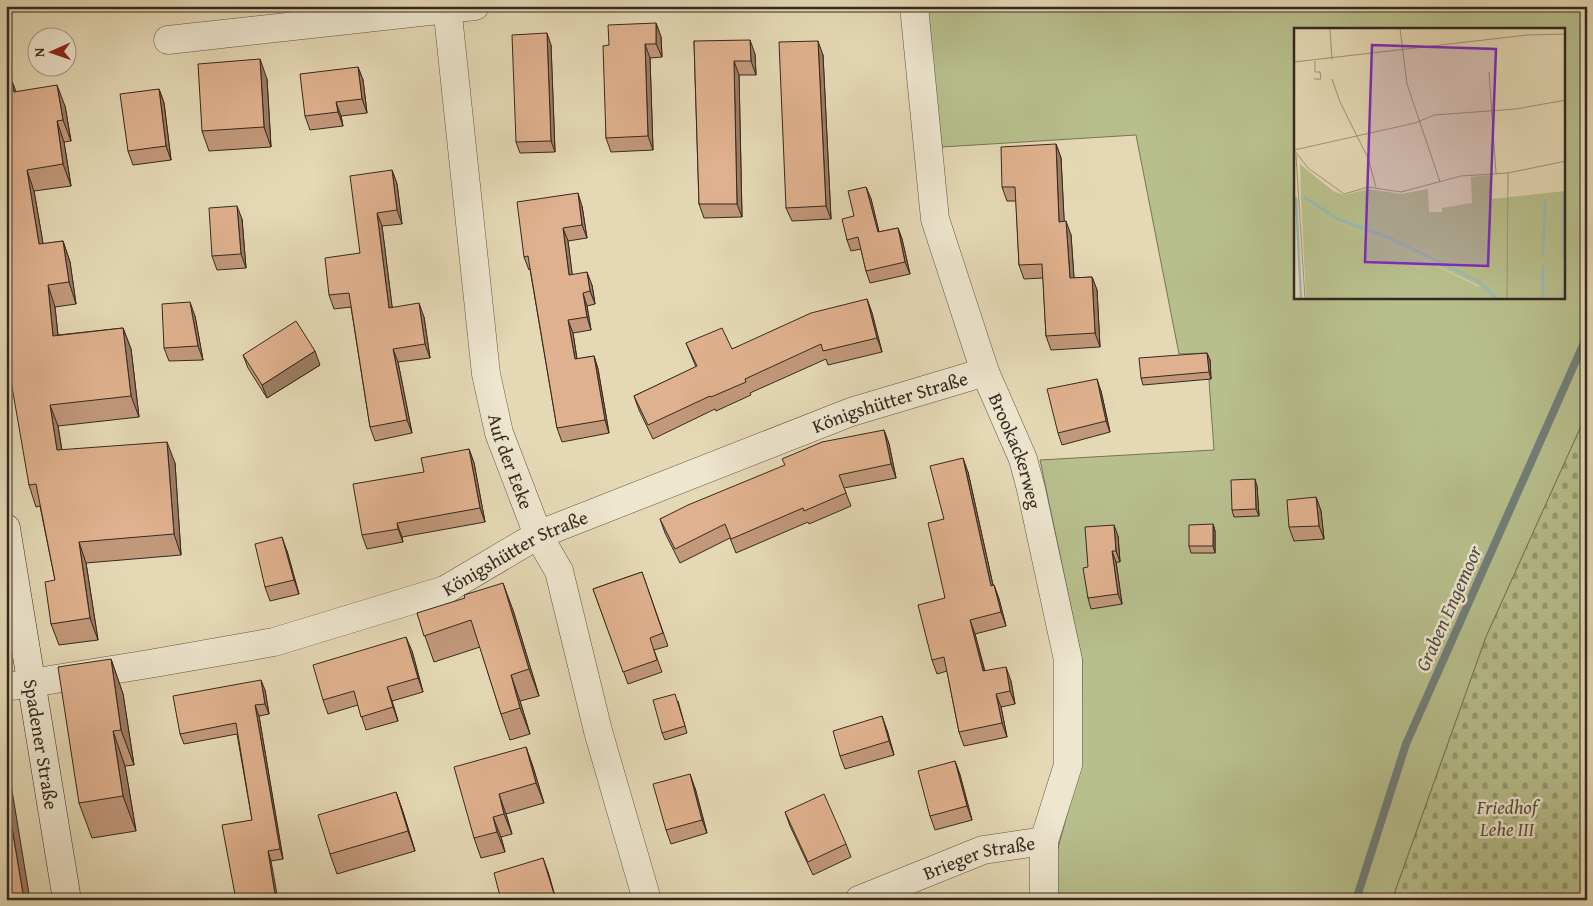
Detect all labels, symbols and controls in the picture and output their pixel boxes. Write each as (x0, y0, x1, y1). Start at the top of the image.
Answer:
north arrow (28, 28, 78, 78)
inset map (1294, 28, 1566, 299)
text: N (29, 47, 49, 57)
street label: Königshütter Straße (808, 364, 971, 440)
street label: Brookackerweg (982, 388, 1049, 512)
street label: Auf der Eeke (481, 411, 541, 513)
street label: Königshütter Straße (437, 503, 592, 603)
water label: Graben Engemoor (1407, 540, 1489, 675)
street label: Spadener Straße (17, 677, 66, 812)
park label: Friedhof Lehe III (1476, 793, 1541, 843)
street label: Brieger Straße (919, 829, 1037, 887)

